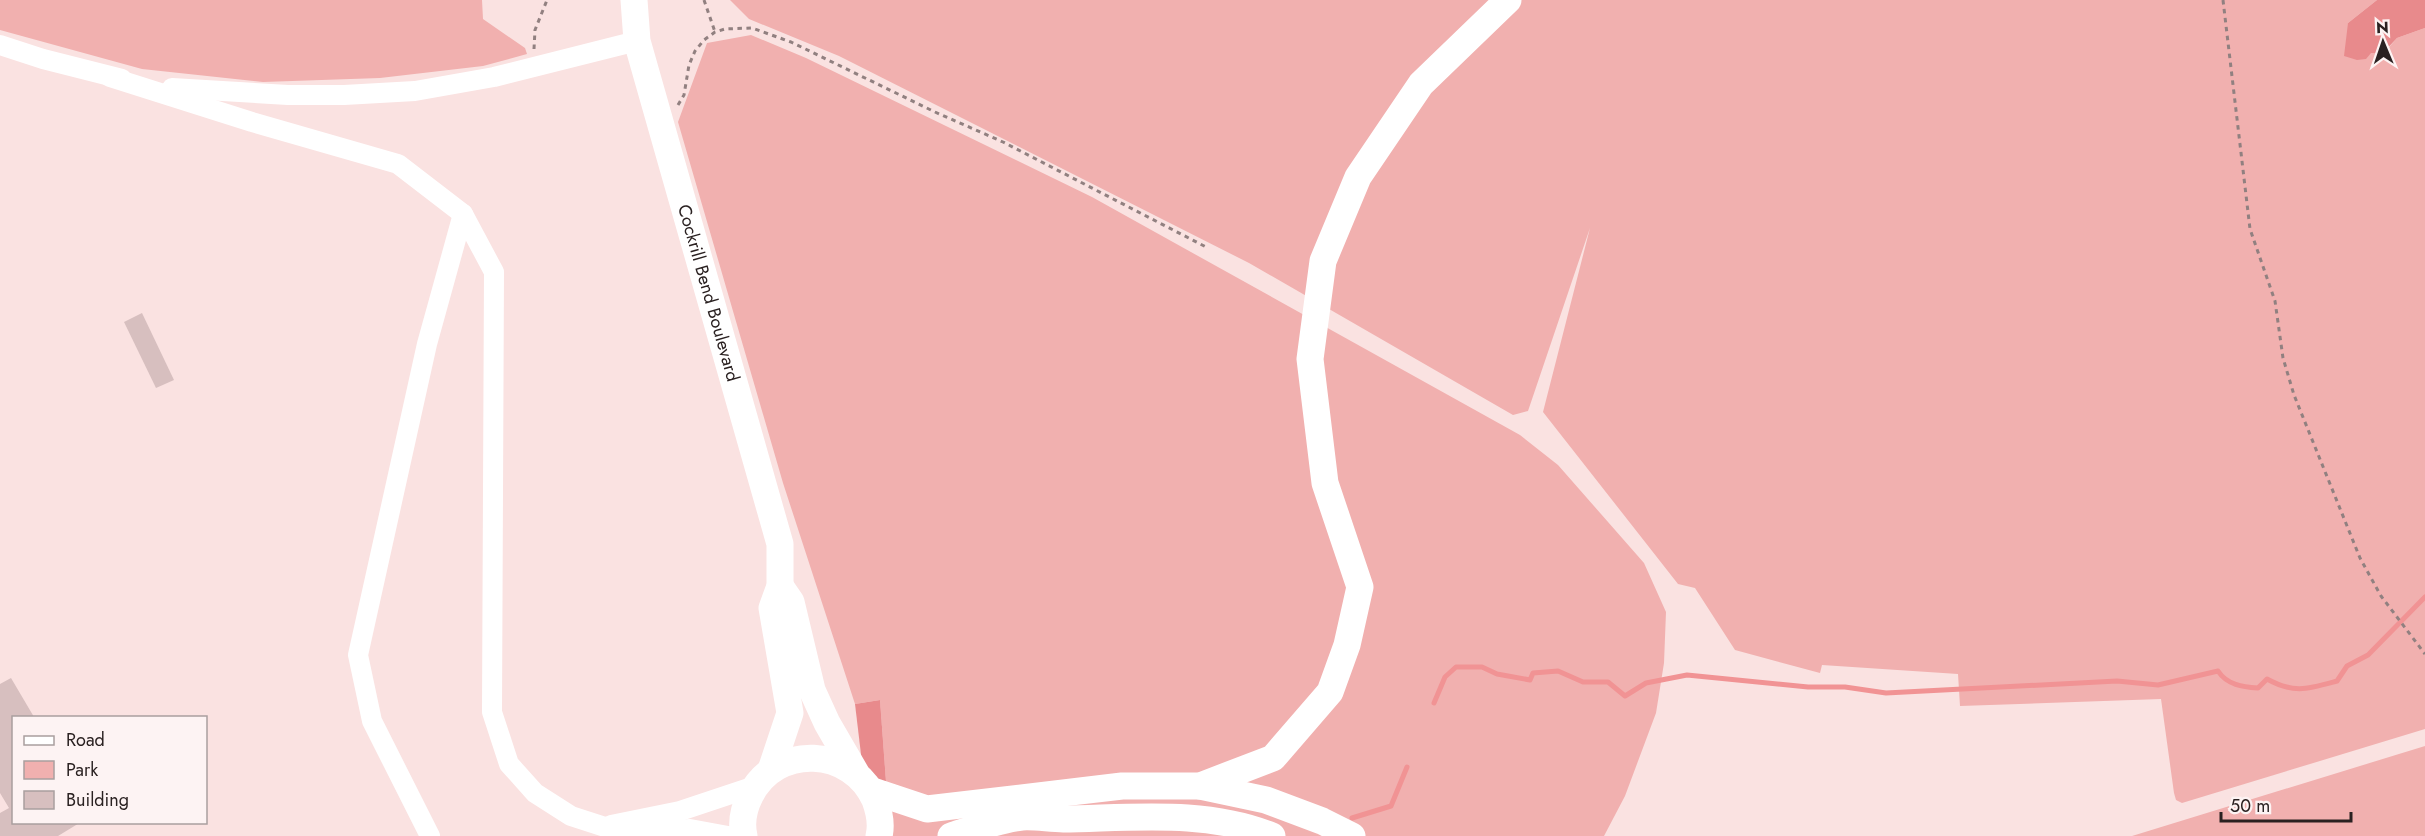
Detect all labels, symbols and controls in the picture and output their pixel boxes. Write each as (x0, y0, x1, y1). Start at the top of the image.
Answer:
north arrow (2353, 12, 2413, 72)
text: N (2376, 16, 2389, 39)
street label: Cockrill Bend Boulevard (671, 201, 746, 385)
legend (12, 716, 207, 824)
text: Road (66, 727, 105, 753)
text: Park (66, 757, 98, 783)
scale bar (2221, 785, 2352, 823)
text: Building (66, 787, 129, 813)
text: 50 m (2230, 793, 2270, 819)

